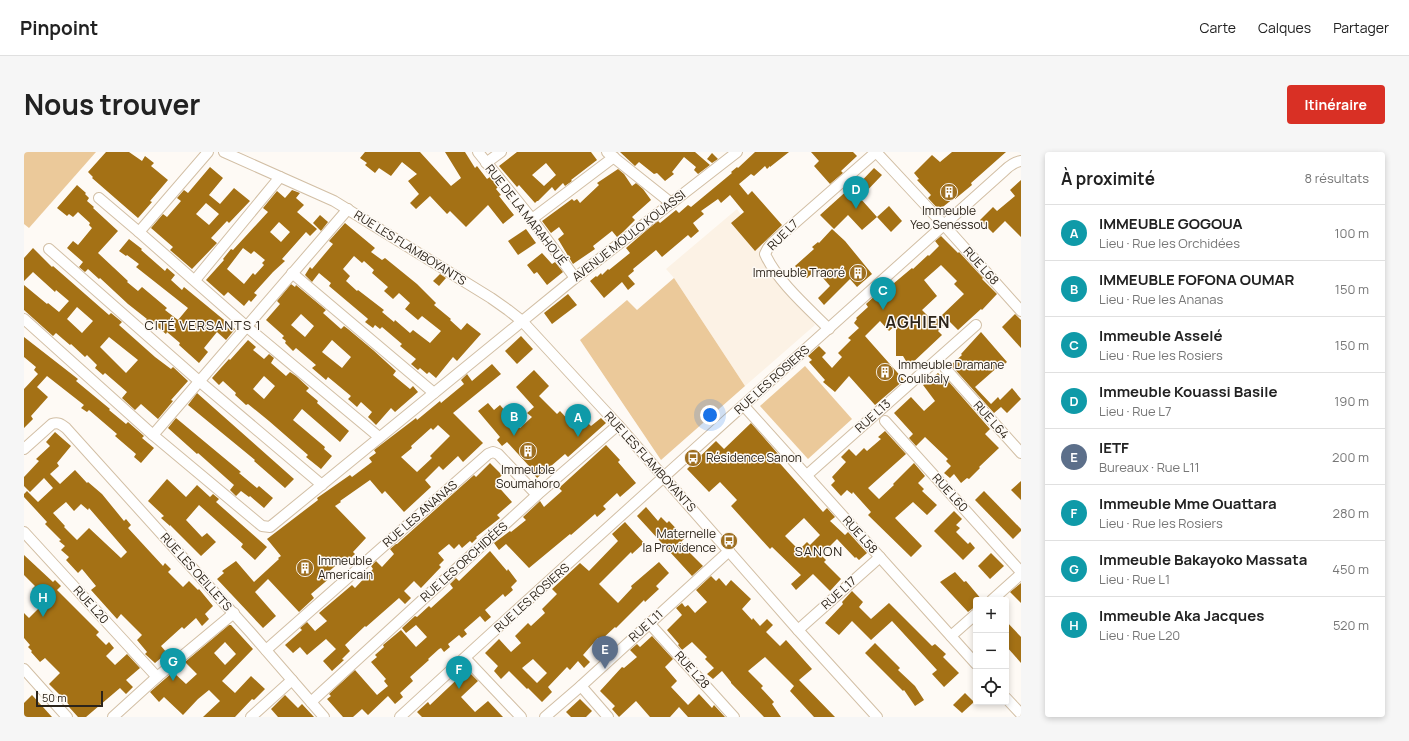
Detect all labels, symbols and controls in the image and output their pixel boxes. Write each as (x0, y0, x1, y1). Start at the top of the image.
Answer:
text: Pinpoint (20, 15, 98, 41)
text: Carte (1200, 18, 1236, 37)
text: Calques (1258, 18, 1311, 37)
text: Partager (1333, 18, 1389, 37)
text: Nous trouver (24, 85, 200, 123)
button: Itinéraire (1287, 85, 1385, 124)
street label: RUE DE LA MARAHOUÉ (482, 161, 571, 269)
text: À proximité (1061, 167, 1155, 190)
text: 8 résultats (1305, 169, 1369, 187)
pin: D (843, 176, 869, 209)
building icon: Immeuble Yeo Senessou (939, 182, 959, 202)
street label: AVENUE MOULO KOUASSI (568, 186, 689, 285)
place label: Immeuble Yeo Senessou (910, 202, 988, 233)
street label: RUE LES FLAMBOYANTS (351, 206, 470, 289)
text: IMMEUBLE GOGOUA (1099, 213, 1243, 234)
street label: RUE L7 (763, 215, 802, 254)
text: A (1070, 224, 1078, 242)
text: 100 m (1334, 224, 1369, 242)
text: Lieu · Rue les Orchidées (1099, 234, 1240, 252)
street label: RUE L68 (960, 243, 1003, 288)
building icon: Immeuble Traoré (848, 263, 868, 283)
place label: Immeuble Traoré (753, 264, 845, 281)
text: IMMEUBLE FOFONA OUMAR (1099, 269, 1295, 290)
pin: C (870, 277, 896, 310)
text: B (1070, 280, 1078, 298)
text: 150 m (1335, 280, 1369, 298)
text: Lieu · Rue les Ananas (1099, 290, 1223, 308)
district label: AGHIEN (886, 311, 951, 333)
district label: CITÉ VERSANTS 1 (144, 316, 262, 334)
text: Immeuble Asselé (1099, 325, 1223, 346)
text: C (1069, 336, 1079, 354)
text: 150 m (1335, 336, 1369, 354)
street label: RUE LES ROSIERS (730, 341, 813, 418)
text: Lieu · Rue les Rosiers (1099, 346, 1223, 364)
place label: Immeuble Dramane Coulibaly (898, 356, 1004, 387)
building icon: Immeuble Dramane Coulibaly (875, 362, 895, 382)
text: Immeuble Kouassi Basile (1099, 381, 1277, 402)
text: D (1069, 392, 1079, 410)
text: 190 m (1334, 392, 1369, 410)
street label: RUE L13 (851, 395, 894, 436)
street label: RUE L64 (970, 397, 1013, 442)
text: Lieu · Rue L7 (1099, 402, 1171, 420)
pin: B (501, 403, 527, 436)
pin: A (565, 404, 591, 437)
your location (700, 405, 720, 425)
street label: RUE LES FLAMBOYANTS (601, 408, 700, 515)
text: IETF (1099, 437, 1129, 458)
building icon: Immeuble Soumahoro (518, 441, 538, 461)
bus stop icon: Résidence Sanon (683, 448, 703, 468)
text: E (1070, 448, 1078, 466)
text: 200 m (1332, 448, 1369, 466)
place label: Résidence Sanon (706, 449, 802, 466)
text: Bureaux · Rue L11 (1099, 458, 1200, 476)
place label: Immeuble Soumahoro (496, 461, 560, 492)
street label: RUE L60 (929, 470, 972, 515)
street label: RUE LES ANANAS (379, 476, 461, 551)
text: Immeuble Mme Ouattara (1099, 493, 1277, 514)
text: F (1071, 504, 1077, 522)
text: 280 m (1332, 504, 1369, 522)
street label: RUE L58 (839, 512, 882, 557)
text: Lieu · Rue les Rosiers (1099, 514, 1223, 532)
street label: RUE LES ORCHIDÉES (416, 518, 511, 605)
place label: Maternelle la Providence (642, 525, 716, 556)
street label: RUE LES OEILLETS (157, 529, 236, 614)
bus stop icon: Maternelle la Providence (719, 531, 739, 551)
district label: SANON (795, 542, 843, 560)
text: Immeuble Bakayoko Massata (1099, 549, 1307, 570)
place label: Immeuble Americain (318, 552, 373, 583)
building icon: Immeuble Americain (295, 558, 315, 578)
street label: RUE LES ROSIERS (490, 559, 573, 636)
text: G (1069, 560, 1079, 578)
text: 450 m (1332, 560, 1369, 578)
text: Lieu · Rue L1 (1099, 570, 1170, 588)
street label: RUE L17 (817, 572, 860, 613)
street label: RUE L20 (70, 582, 113, 627)
pin: H (30, 584, 56, 617)
map controls (973, 597, 1009, 705)
button: + (973, 597, 1009, 633)
text: Immeuble Aka Jacques (1099, 605, 1264, 626)
street label: RUE L11 (625, 606, 666, 646)
text: H (1069, 616, 1079, 634)
text: 520 m (1333, 616, 1369, 634)
text: Lieu · Rue L20 (1099, 626, 1180, 644)
button: − (973, 633, 1009, 669)
pin: E (592, 636, 618, 669)
street label: RUE L28 (671, 647, 714, 692)
pin: G (160, 648, 186, 681)
pin: F (446, 656, 472, 689)
button: locate (973, 669, 1009, 705)
scale bar (36, 689, 103, 708)
text: 50 m (42, 690, 67, 705)

